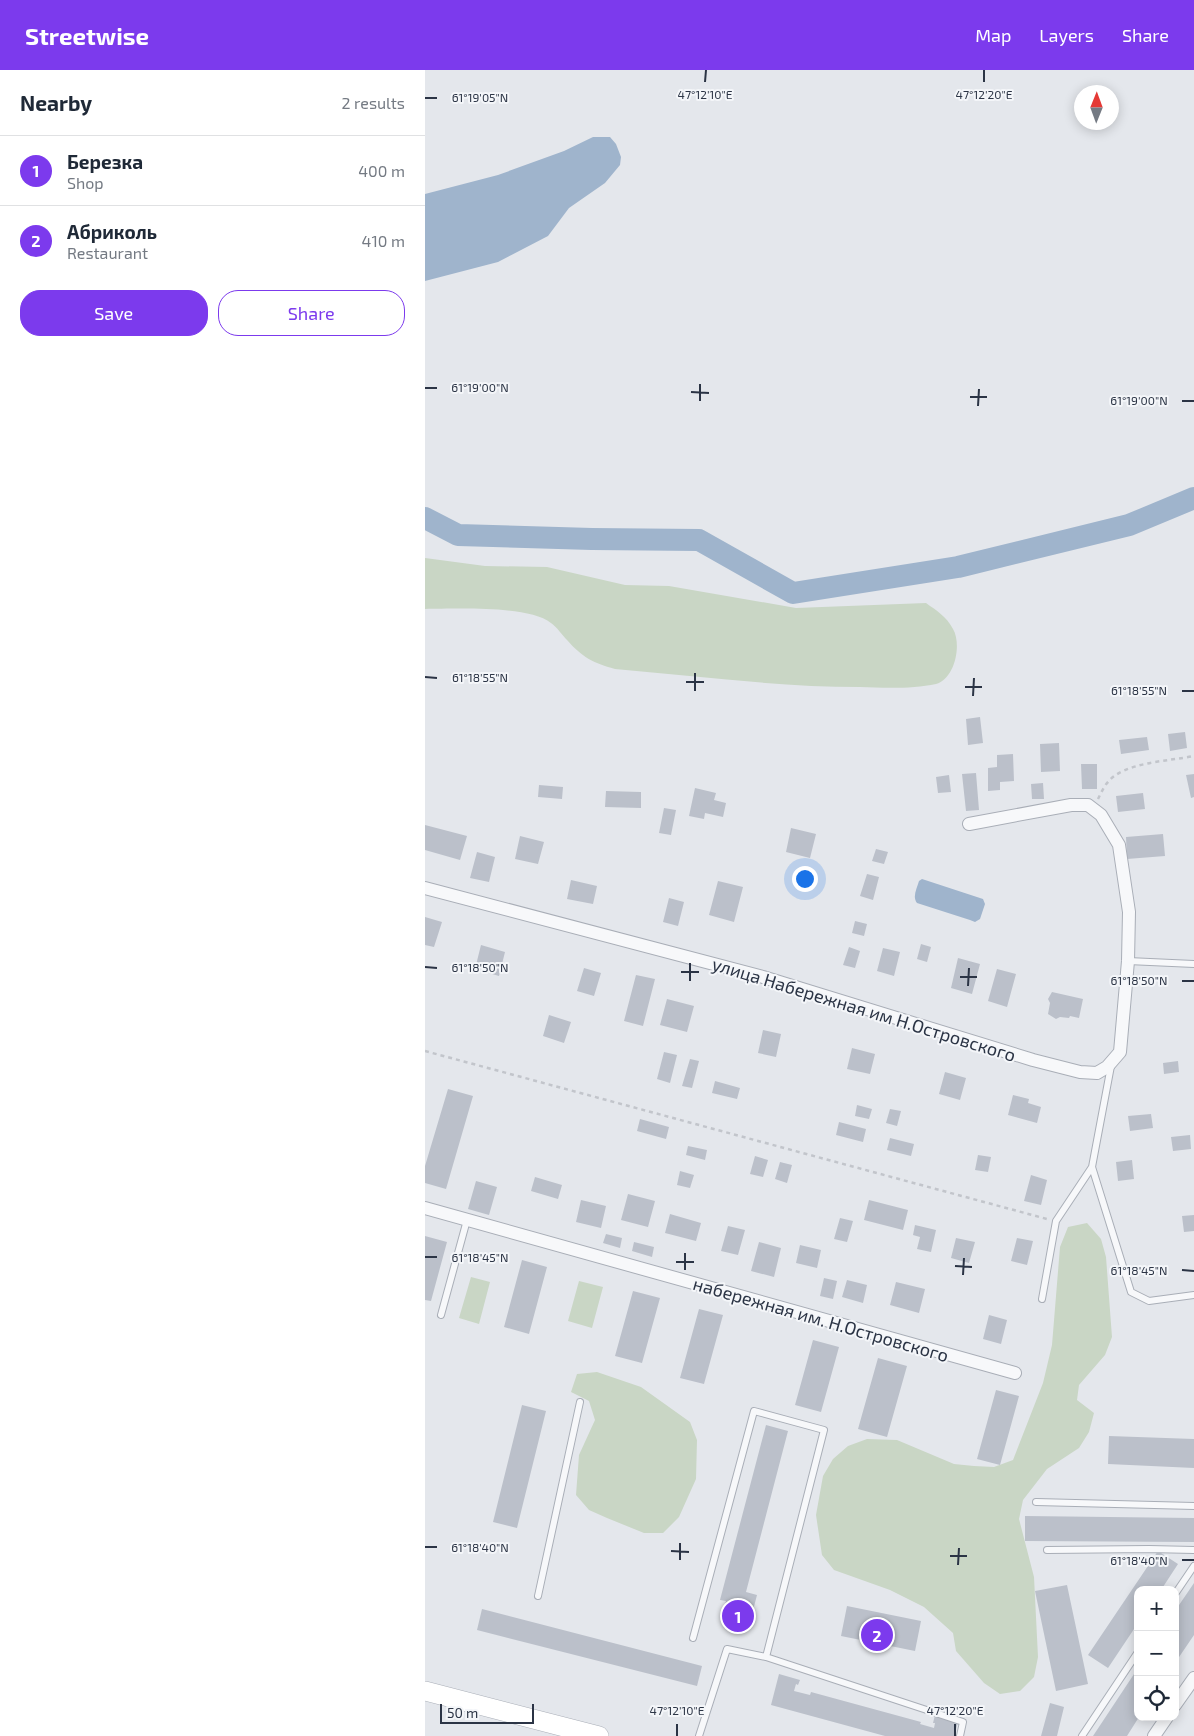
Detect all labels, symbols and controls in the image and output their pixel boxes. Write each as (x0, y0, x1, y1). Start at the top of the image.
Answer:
text: Streetwise (25, 21, 149, 50)
text: Map (975, 24, 1011, 46)
text: Layers (1039, 24, 1094, 46)
text: Share (1122, 24, 1169, 46)
north arrow (1074, 85, 1119, 130)
text: 47°12'10"E (678, 87, 733, 101)
text: 47°12'20"E (956, 87, 1013, 101)
text: Nearby (20, 90, 92, 115)
text: 61°19'05"N (452, 90, 508, 104)
text: 2 results (342, 93, 405, 112)
text: Березка (67, 150, 143, 173)
text: 1 (33, 161, 39, 180)
text: 400 m (358, 161, 405, 180)
text: Shop (67, 173, 104, 192)
text: Абриколь (67, 220, 157, 243)
text: 2 (31, 231, 41, 250)
text: 410 m (362, 231, 405, 250)
text: Restaurant (67, 243, 148, 262)
button: Save (20, 290, 208, 336)
button: Share (218, 290, 405, 336)
text: 61°19'00"N (451, 380, 509, 394)
text: 61°19'00"N (1110, 393, 1168, 407)
text: 61°18'55"N (452, 670, 508, 684)
text: 61°18'55"N (1111, 683, 1167, 697)
your location (792, 866, 818, 892)
street label: улица Набережная им Н.Островского (709, 952, 1019, 1066)
text: 61°18'50"N (452, 960, 508, 974)
text: 61°18'50"N (1111, 973, 1167, 987)
text: 61°18'45"N (452, 1250, 508, 1264)
text: 61°18'45"N (1111, 1263, 1167, 1277)
street label: набережная им. Н.Островского (691, 1272, 951, 1366)
text: 61°18'40"N (451, 1540, 509, 1554)
text: 61°18'40"N (1110, 1553, 1168, 1567)
map controls (1134, 1586, 1179, 1721)
button: + (1134, 1586, 1179, 1631)
pin: 1 (722, 1597, 754, 1635)
pin: 2 (861, 1616, 893, 1654)
button: − (1134, 1631, 1179, 1676)
button: locate (1134, 1676, 1179, 1721)
scale bar (440, 1701, 534, 1724)
text: 47°12'10"E (650, 1703, 705, 1717)
text: 47°12'20"E (927, 1703, 984, 1717)
text: 50 m (447, 1704, 478, 1721)

